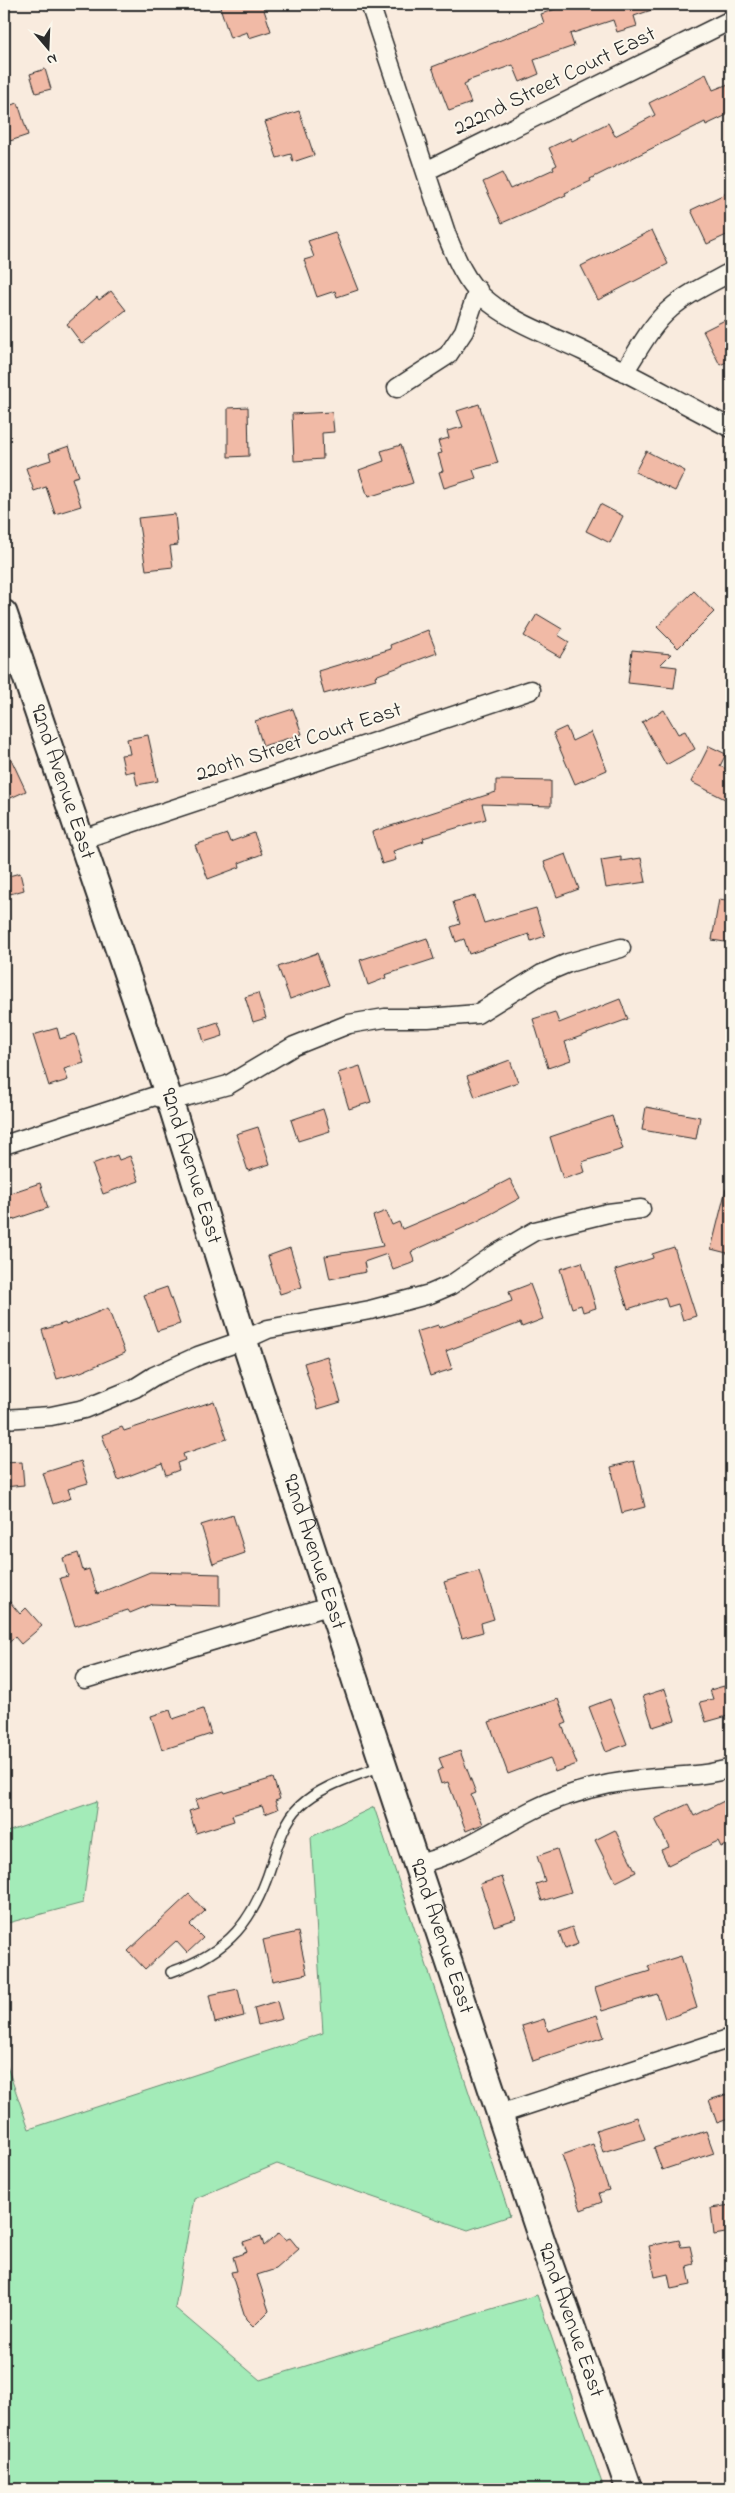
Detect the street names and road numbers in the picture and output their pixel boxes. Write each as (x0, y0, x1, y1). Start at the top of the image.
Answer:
street label: 222nd Street Court East (448, 19, 662, 145)
street label: 220th Street Court East (192, 694, 407, 791)
street label: 92nd Avenue East (20, 701, 103, 865)
street label: 92nd Avenue East (151, 1084, 230, 1249)
street label: 92nd Avenue East (273, 1471, 354, 1635)
street label: 92nd Avenue East (400, 1855, 482, 2019)
street label: 92nd Avenue East (528, 2239, 612, 2403)

